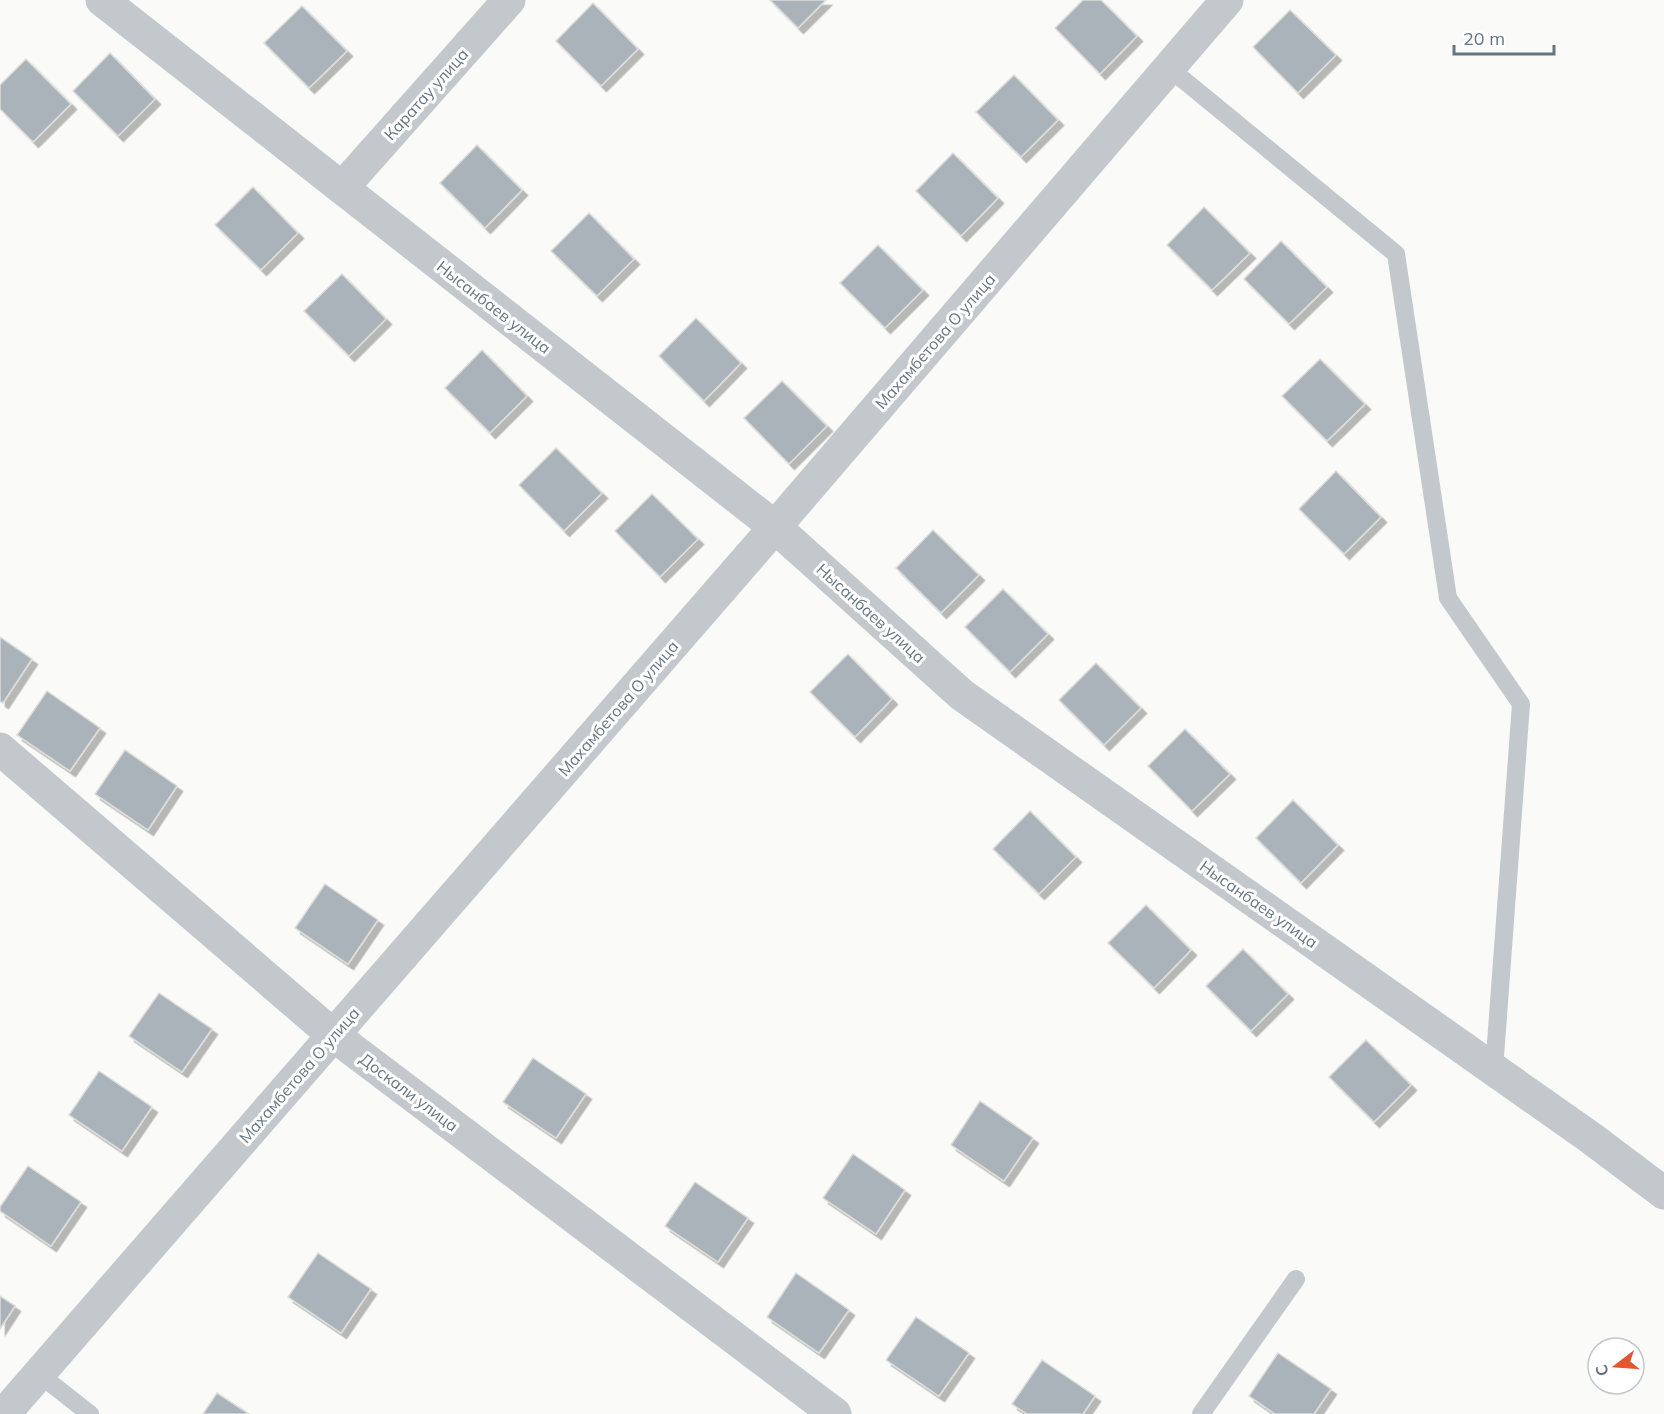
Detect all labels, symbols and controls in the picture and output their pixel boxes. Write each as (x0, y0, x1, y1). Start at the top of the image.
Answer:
scale bar (1454, 18, 1554, 56)
text: 20 m (1463, 27, 1505, 50)
street label: Каратау улица (380, 44, 472, 144)
street label: Нысанбаев улица (433, 256, 555, 358)
street label: Махамбетова О улица (871, 269, 999, 413)
street label: Нысанбаев улица (813, 559, 929, 667)
street label: Махамбетова О улица (554, 636, 682, 780)
street label: Нысанбаев улица (1196, 856, 1322, 952)
street label: Махамбетова О улица (235, 1003, 363, 1147)
street label: Доскали улица (356, 1048, 462, 1136)
north arrow (1586, 1336, 1646, 1396)
text: С (1590, 1362, 1613, 1379)

